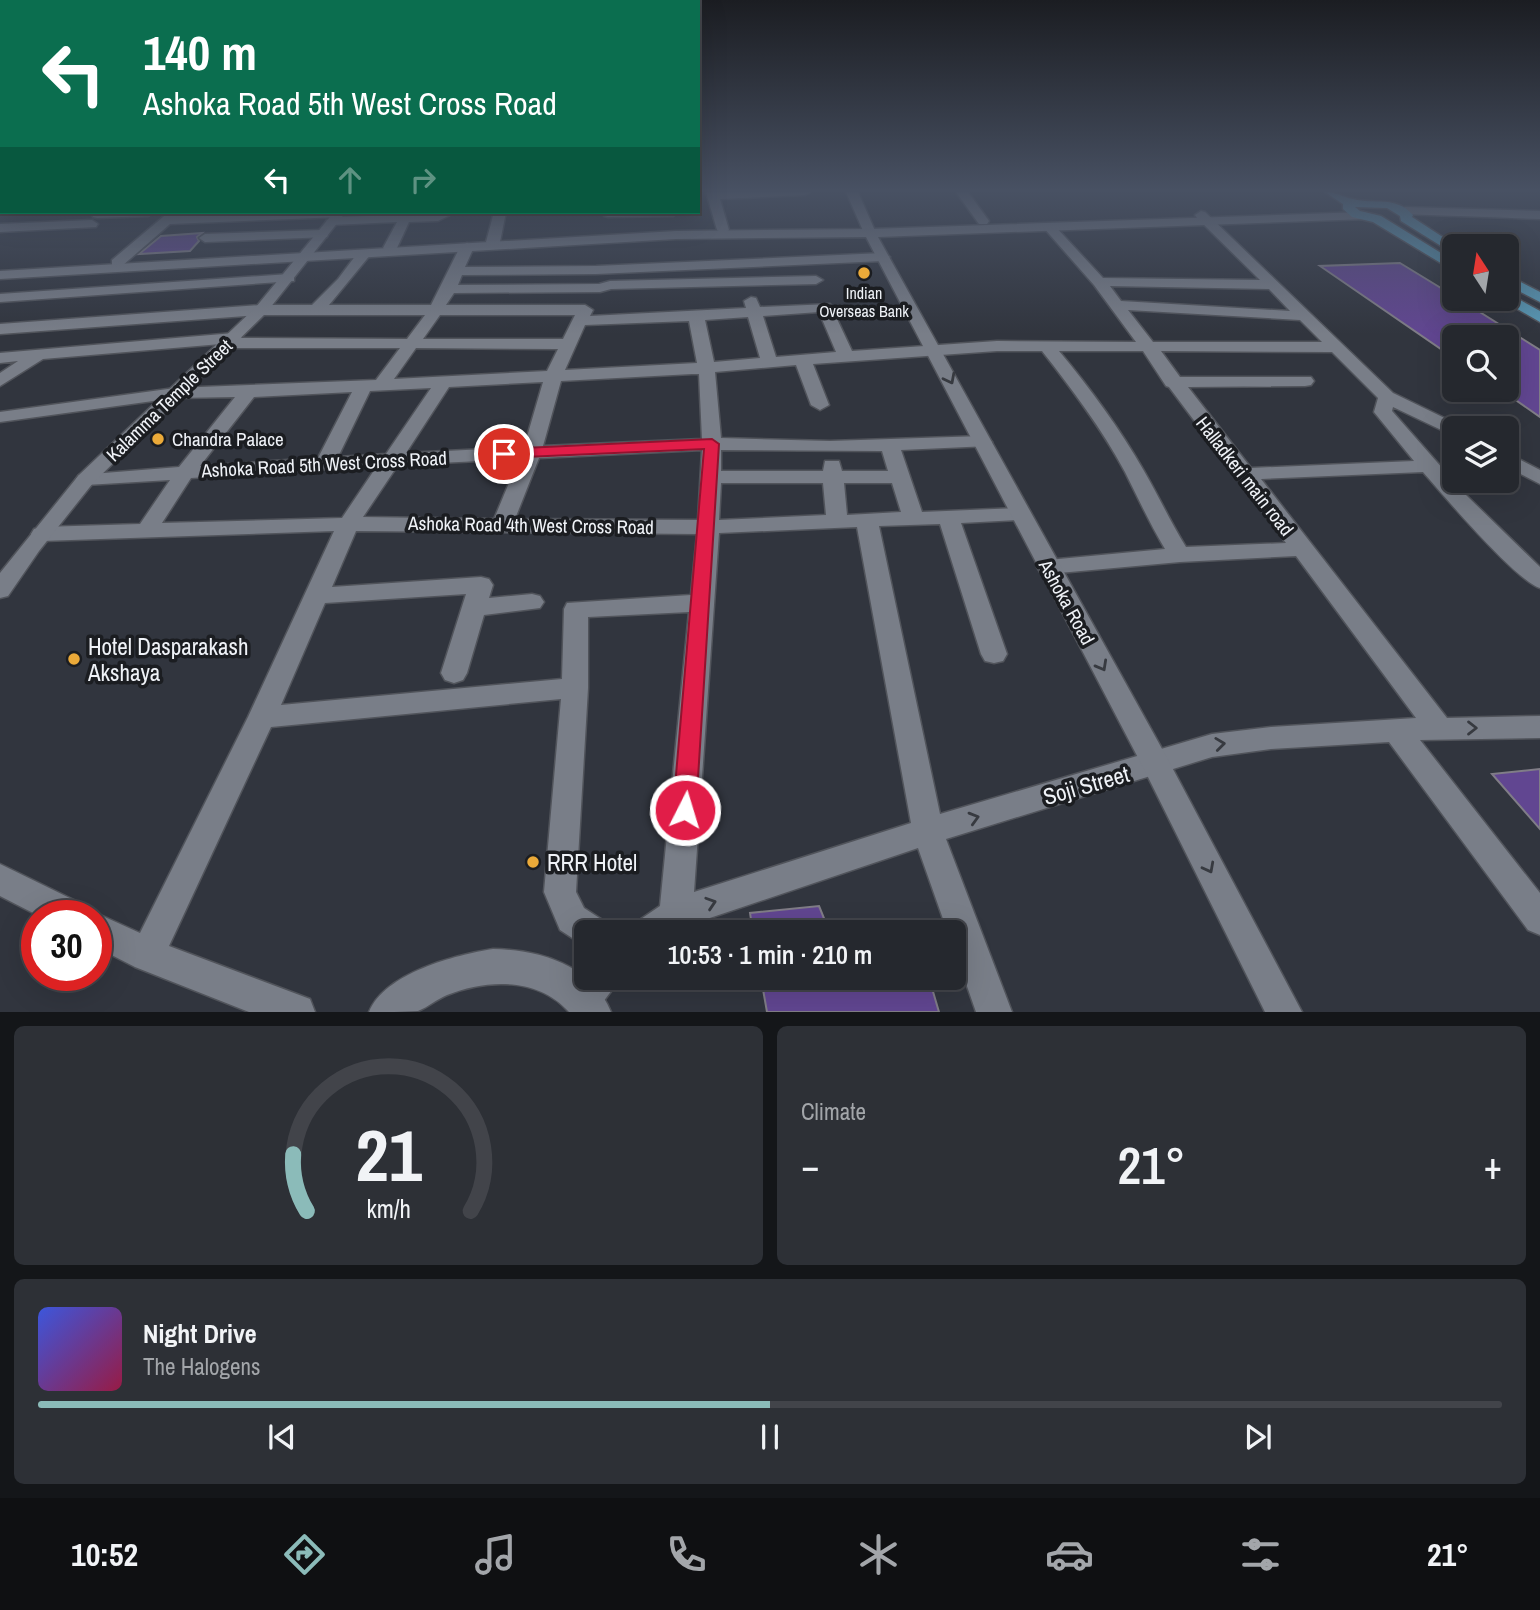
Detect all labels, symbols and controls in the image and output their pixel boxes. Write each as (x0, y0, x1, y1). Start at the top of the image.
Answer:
text: 140 m (143, 19, 257, 85)
icon: left (28, 28, 119, 119)
text: Ashoka Road 5th West Cross Road (143, 82, 557, 125)
icon: left (258, 161, 296, 199)
icon: ahead (331, 161, 369, 199)
icon: right (404, 161, 442, 199)
north arrow (1442, 234, 1519, 312)
map controls (1442, 234, 1519, 493)
marker: Indian Overseas Bank (856, 265, 872, 281)
place label: Indian Overseas Bank (819, 282, 909, 322)
button: search (1442, 325, 1519, 402)
street label: Kalamma Temple Street (100, 333, 238, 467)
one-way arrow (941, 372, 955, 384)
street label: Halladkeri main road (1190, 411, 1300, 541)
button: layers (1442, 416, 1519, 493)
pin (474, 424, 534, 484)
place label: Chandra Palace (172, 426, 284, 452)
marker: Chandra Palace (150, 431, 166, 447)
icon: arrive (485, 435, 523, 473)
street label: Ashoka Road 5th West Cross Road (200, 445, 447, 483)
street label: Ashoka Road 4th West Cross Road (407, 510, 654, 540)
street label: Ashoka Road (1032, 554, 1101, 649)
place label: Hotel Dasparakash Akshaya (87, 631, 248, 688)
marker: Hotel Dasparakash Akshaya (66, 651, 82, 667)
one-way arrow (1094, 659, 1108, 672)
one-way arrow (1466, 720, 1477, 735)
one-way arrow (1214, 736, 1226, 751)
street label: Soji Street (1039, 758, 1133, 812)
position arrow (648, 773, 722, 847)
one-way arrow (967, 811, 979, 826)
place label: RRR Hotel (547, 847, 637, 878)
marker: RRR Hotel (525, 854, 541, 870)
one-way arrow (1200, 861, 1214, 873)
one-way arrow (704, 897, 716, 911)
speed limit sign: 30 (21, 900, 112, 991)
text: 10:53 · 1 min · 210 m (668, 937, 872, 972)
text: Climate (801, 1096, 866, 1127)
text: 21 (355, 1107, 422, 1205)
text: 21° (1117, 1130, 1186, 1200)
text: − (801, 1140, 819, 1191)
text: + (1484, 1140, 1502, 1191)
text: km/h (366, 1192, 411, 1226)
text: Night Drive (143, 1316, 257, 1351)
text: The Halogens (143, 1351, 260, 1382)
icon: previous (263, 1418, 301, 1456)
icon: pause (751, 1418, 789, 1456)
icon: next (1239, 1418, 1277, 1456)
icon: directions (280, 1530, 329, 1579)
icon: music (471, 1530, 520, 1579)
icon: phone (662, 1530, 711, 1579)
icon: climate (854, 1530, 903, 1579)
icon: car (1045, 1530, 1094, 1579)
icon: filters (1236, 1530, 1285, 1579)
text: 10:52 (71, 1533, 138, 1576)
text: 21° (1427, 1533, 1469, 1576)

